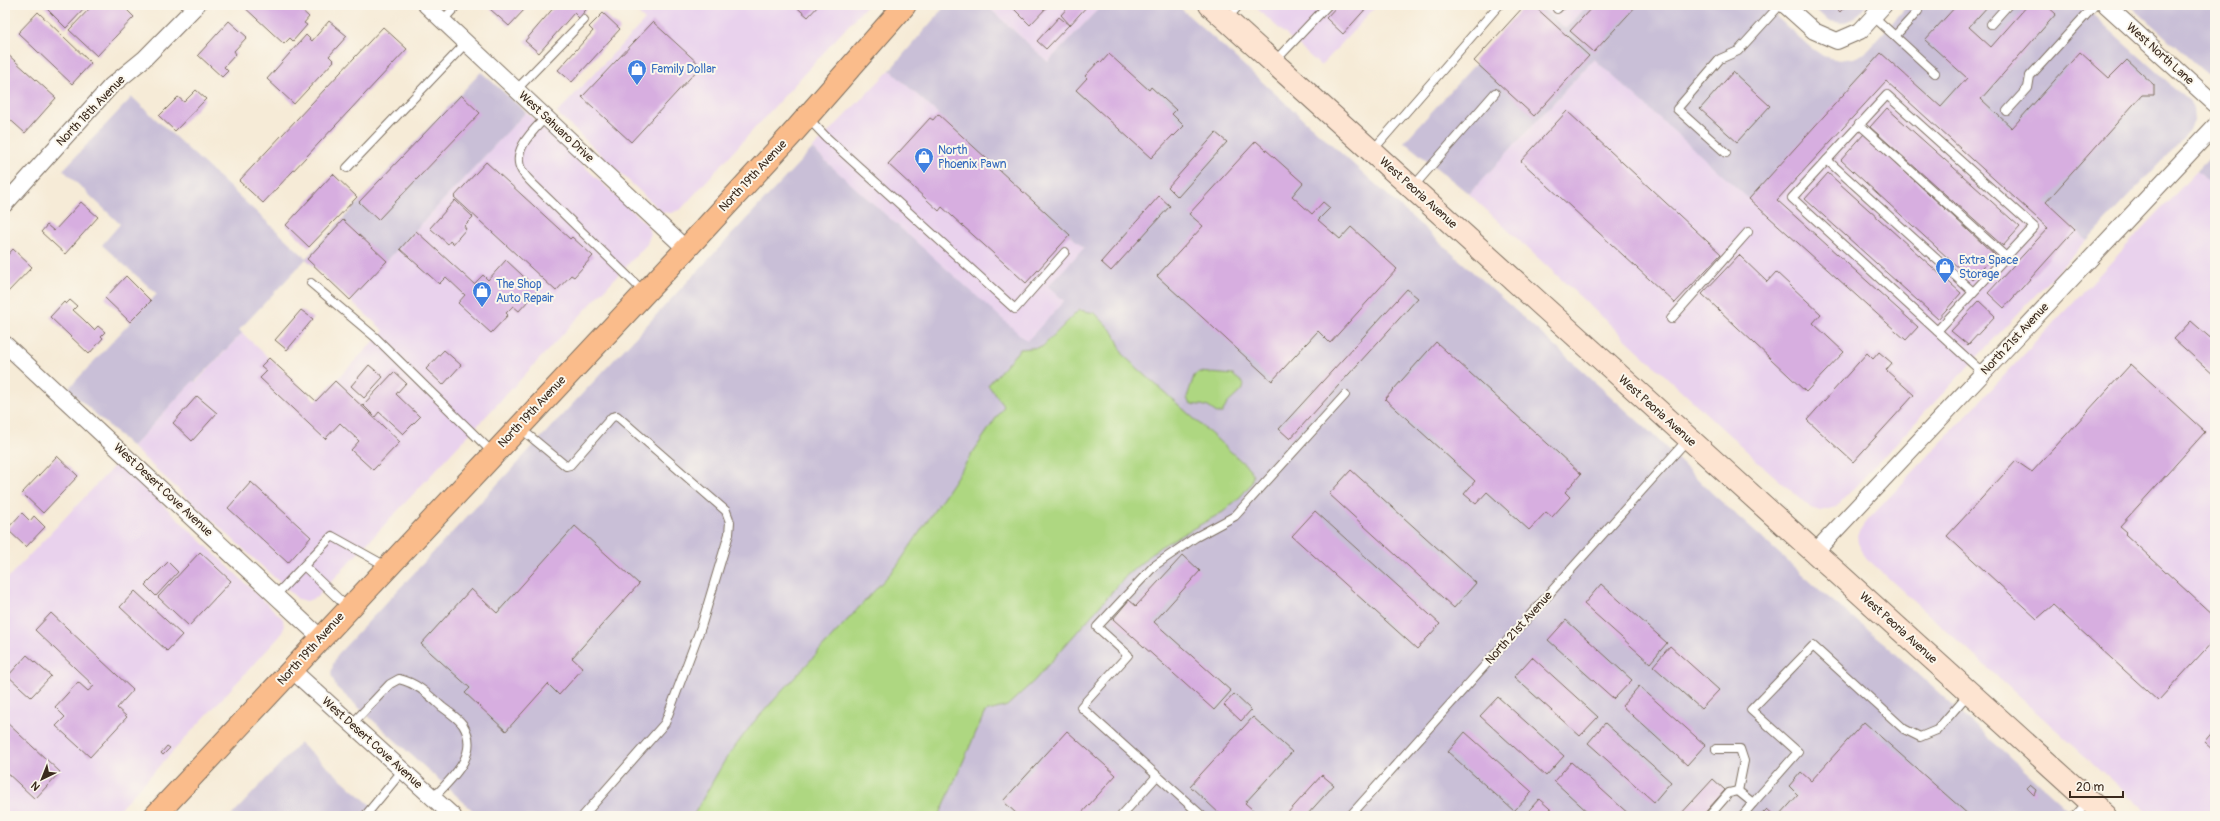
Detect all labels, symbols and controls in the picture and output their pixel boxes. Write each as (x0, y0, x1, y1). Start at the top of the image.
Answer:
street label: West North Lane (2123, 20, 2197, 88)
shop icon: Family Dollar (626, 58, 648, 86)
place label: Family Dollar (651, 62, 717, 77)
street label: North 18th Avenue (53, 72, 129, 150)
street label: West Sahuaro Drive (515, 88, 597, 166)
street label: North 19th Avenue (716, 137, 790, 215)
place label: North Phoenix Pawn (938, 143, 1007, 172)
shop icon: North Phoenix Pawn (913, 146, 935, 174)
street label: West Peoria Avenue (1376, 154, 1460, 232)
place label: Extra Space Storage (1959, 253, 2018, 282)
shop icon: Extra Space Storage (1934, 256, 1956, 284)
place label: The Shop Auto Repair (496, 277, 554, 306)
shop icon: The Shop Auto Repair (471, 280, 493, 308)
street label: North 21st Avenue (1978, 300, 2052, 378)
street label: West Peoria Avenue (1615, 372, 1699, 450)
street label: North 19th Avenue (495, 373, 569, 451)
street label: West Desert Cove Avenue (110, 440, 216, 540)
street label: North 21st Avenue (1482, 588, 1556, 668)
street label: West Peoria Avenue (1856, 589, 1940, 667)
street label: North 19th Avenue (274, 609, 348, 688)
street label: West Desert Cove Avenue (319, 694, 425, 792)
north arrow (22, 759, 62, 799)
scale bar (2070, 773, 2123, 799)
text: N (28, 778, 43, 793)
text: 20 m (2076, 780, 2105, 795)

